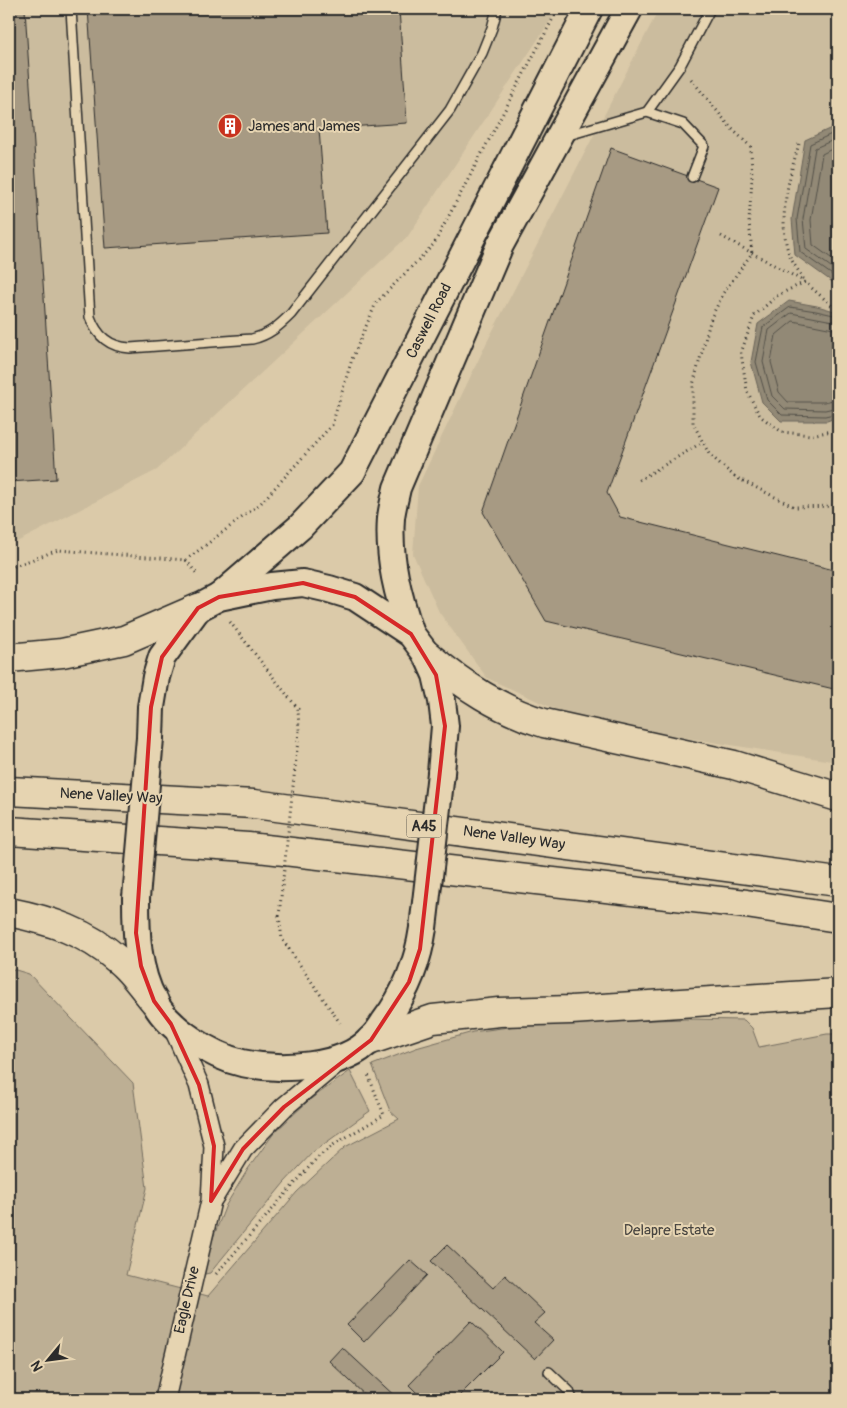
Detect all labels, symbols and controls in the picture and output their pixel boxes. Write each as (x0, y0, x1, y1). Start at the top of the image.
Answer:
building icon: James and James (217, 113, 243, 139)
place label: James and James (248, 117, 360, 136)
street label: Caswell Road (402, 280, 456, 362)
street label: Nene Valley Way (59, 784, 163, 808)
road number: A45 (406, 814, 442, 838)
street label: Nene Valley Way (462, 821, 567, 855)
park label: Delapre Estate (624, 1221, 715, 1240)
street label: Eagle Drive (170, 1264, 204, 1336)
north arrow (22, 1336, 72, 1386)
text: N (27, 1358, 47, 1374)

